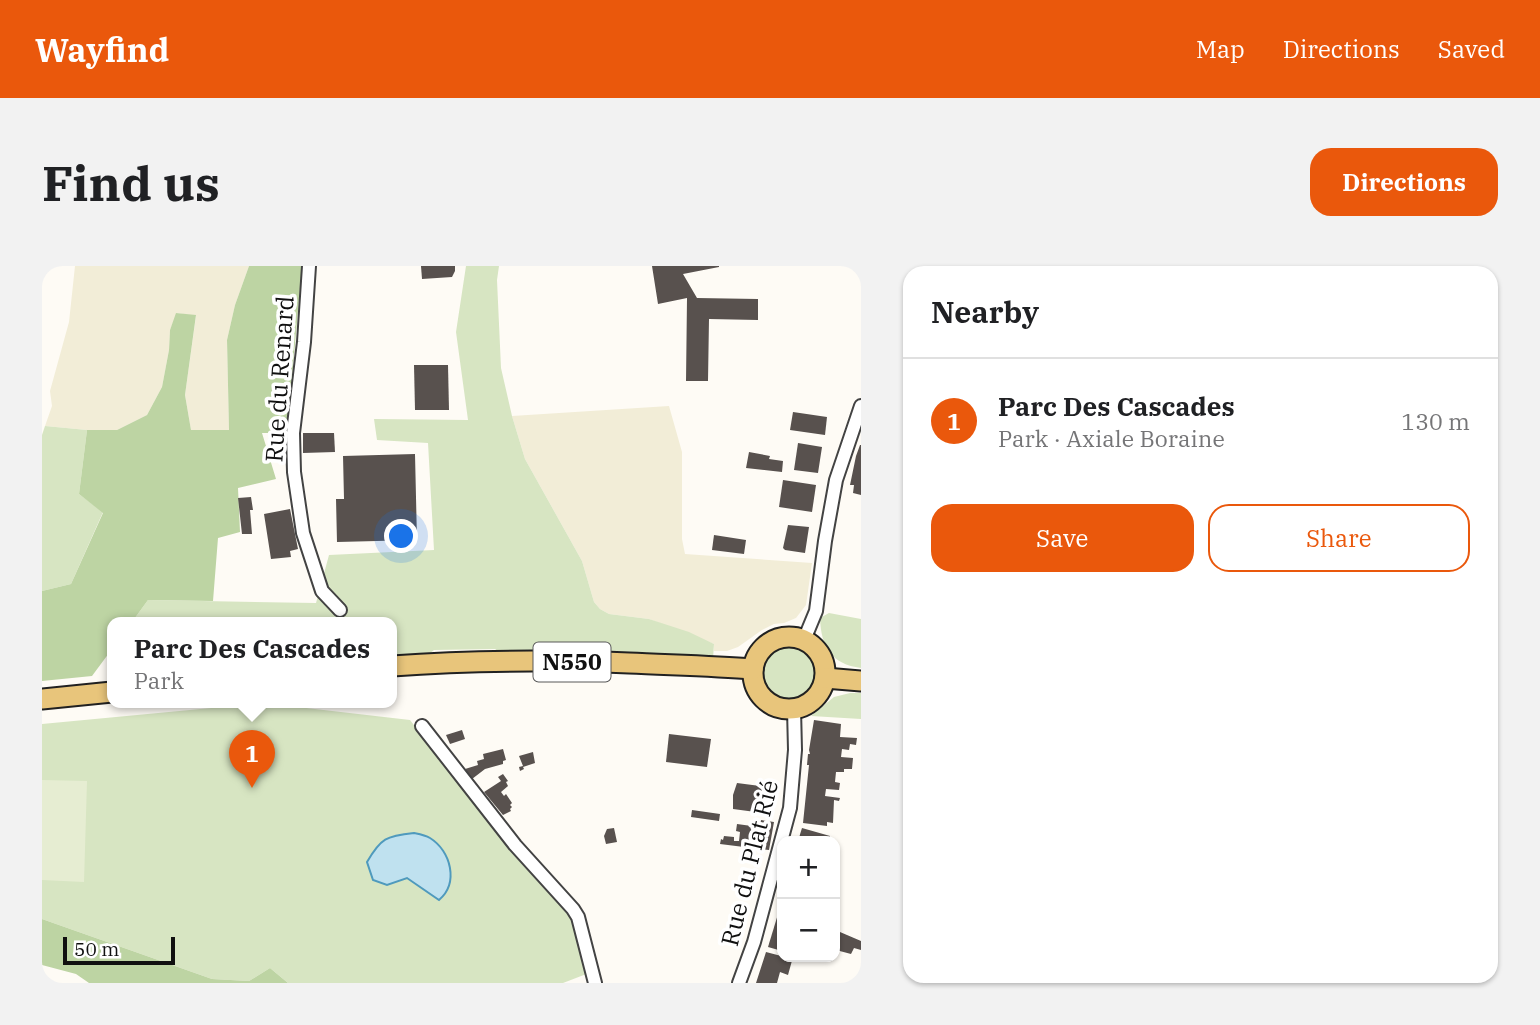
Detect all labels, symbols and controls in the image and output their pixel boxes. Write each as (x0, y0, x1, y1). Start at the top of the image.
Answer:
text: Wayfind (35, 28, 169, 71)
text: Map (1196, 33, 1245, 65)
text: Directions (1283, 33, 1400, 65)
text: Saved (1438, 33, 1505, 65)
button: Directions (1310, 148, 1498, 216)
text: Find us (42, 151, 220, 214)
text: Nearby (931, 292, 1039, 331)
street label: Rue du Renard (257, 295, 301, 463)
text: Parc Des Cascades (998, 389, 1235, 423)
text: 1 (947, 406, 961, 436)
text: 130 m (1401, 406, 1470, 436)
text: Park · Axiale Boraine (998, 423, 1225, 453)
button: Save (931, 504, 1194, 572)
button: Share (1208, 504, 1470, 572)
your location (384, 519, 418, 553)
popup (107, 617, 397, 708)
text: Parc Des Cascades (134, 631, 370, 665)
road number: N550 (533, 642, 610, 682)
text: Park (134, 665, 184, 695)
pin: 1 (229, 730, 275, 788)
street label: Rue du Plat Rié (713, 776, 785, 949)
map controls (777, 836, 840, 962)
button: + (777, 836, 840, 899)
button: − (777, 899, 840, 962)
scale bar (63, 934, 175, 966)
text: 50 m (74, 937, 119, 961)

